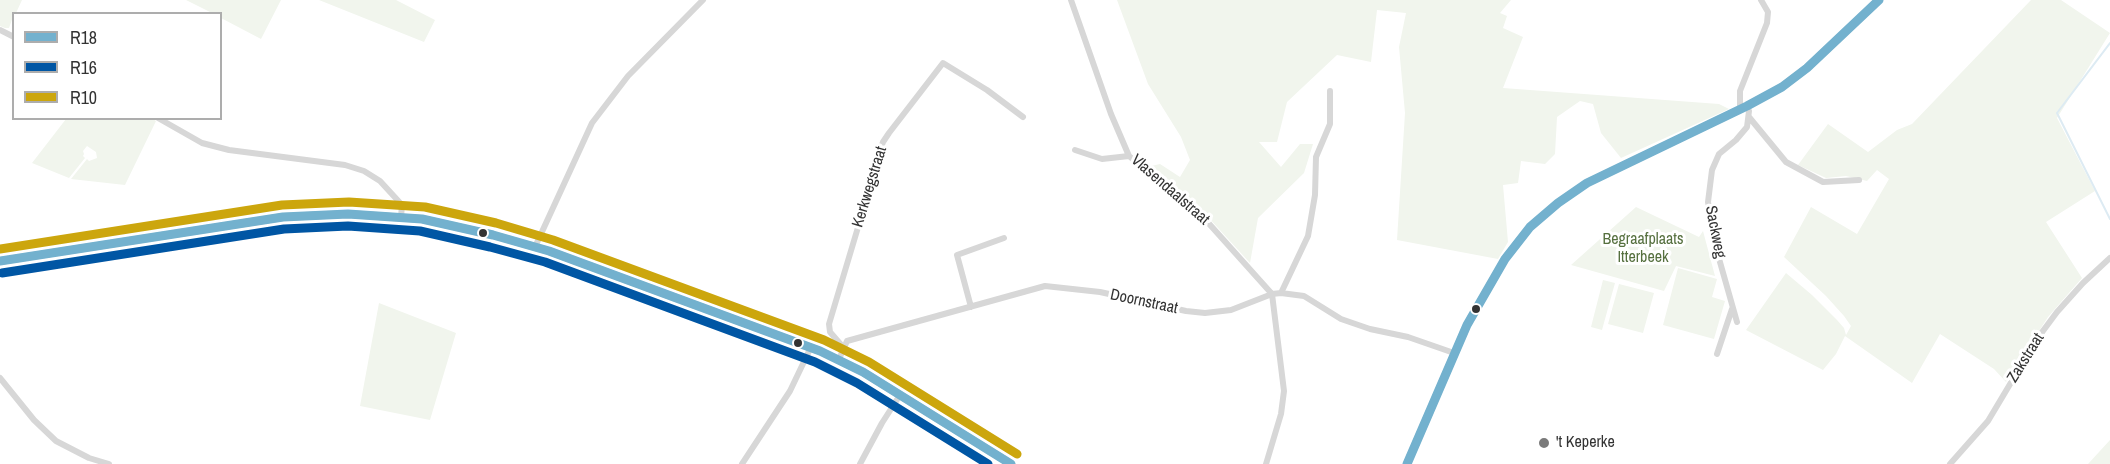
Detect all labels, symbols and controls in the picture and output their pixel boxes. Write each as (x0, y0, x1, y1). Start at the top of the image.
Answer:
legend (12, 12, 222, 120)
text: R18 (70, 25, 97, 50)
text: R16 (70, 55, 97, 80)
text: R10 (70, 85, 97, 110)
street label: Kerkwegstraat (849, 144, 891, 230)
street label: Vlasendaalstraat (1127, 151, 1213, 229)
street label: Sackweg (1700, 204, 1730, 260)
unlabelled marker (477, 227, 489, 239)
park label: Begraafplaats Itterbeek (1603, 230, 1683, 268)
street label: Doornstraat (1108, 285, 1180, 319)
unlabelled marker (1470, 303, 1482, 315)
street label: Zakstraat (2003, 330, 2049, 386)
unlabelled marker (792, 337, 804, 349)
place label: 't Keperke (1556, 433, 1615, 453)
marker: 't Keperke (1537, 436, 1551, 450)

